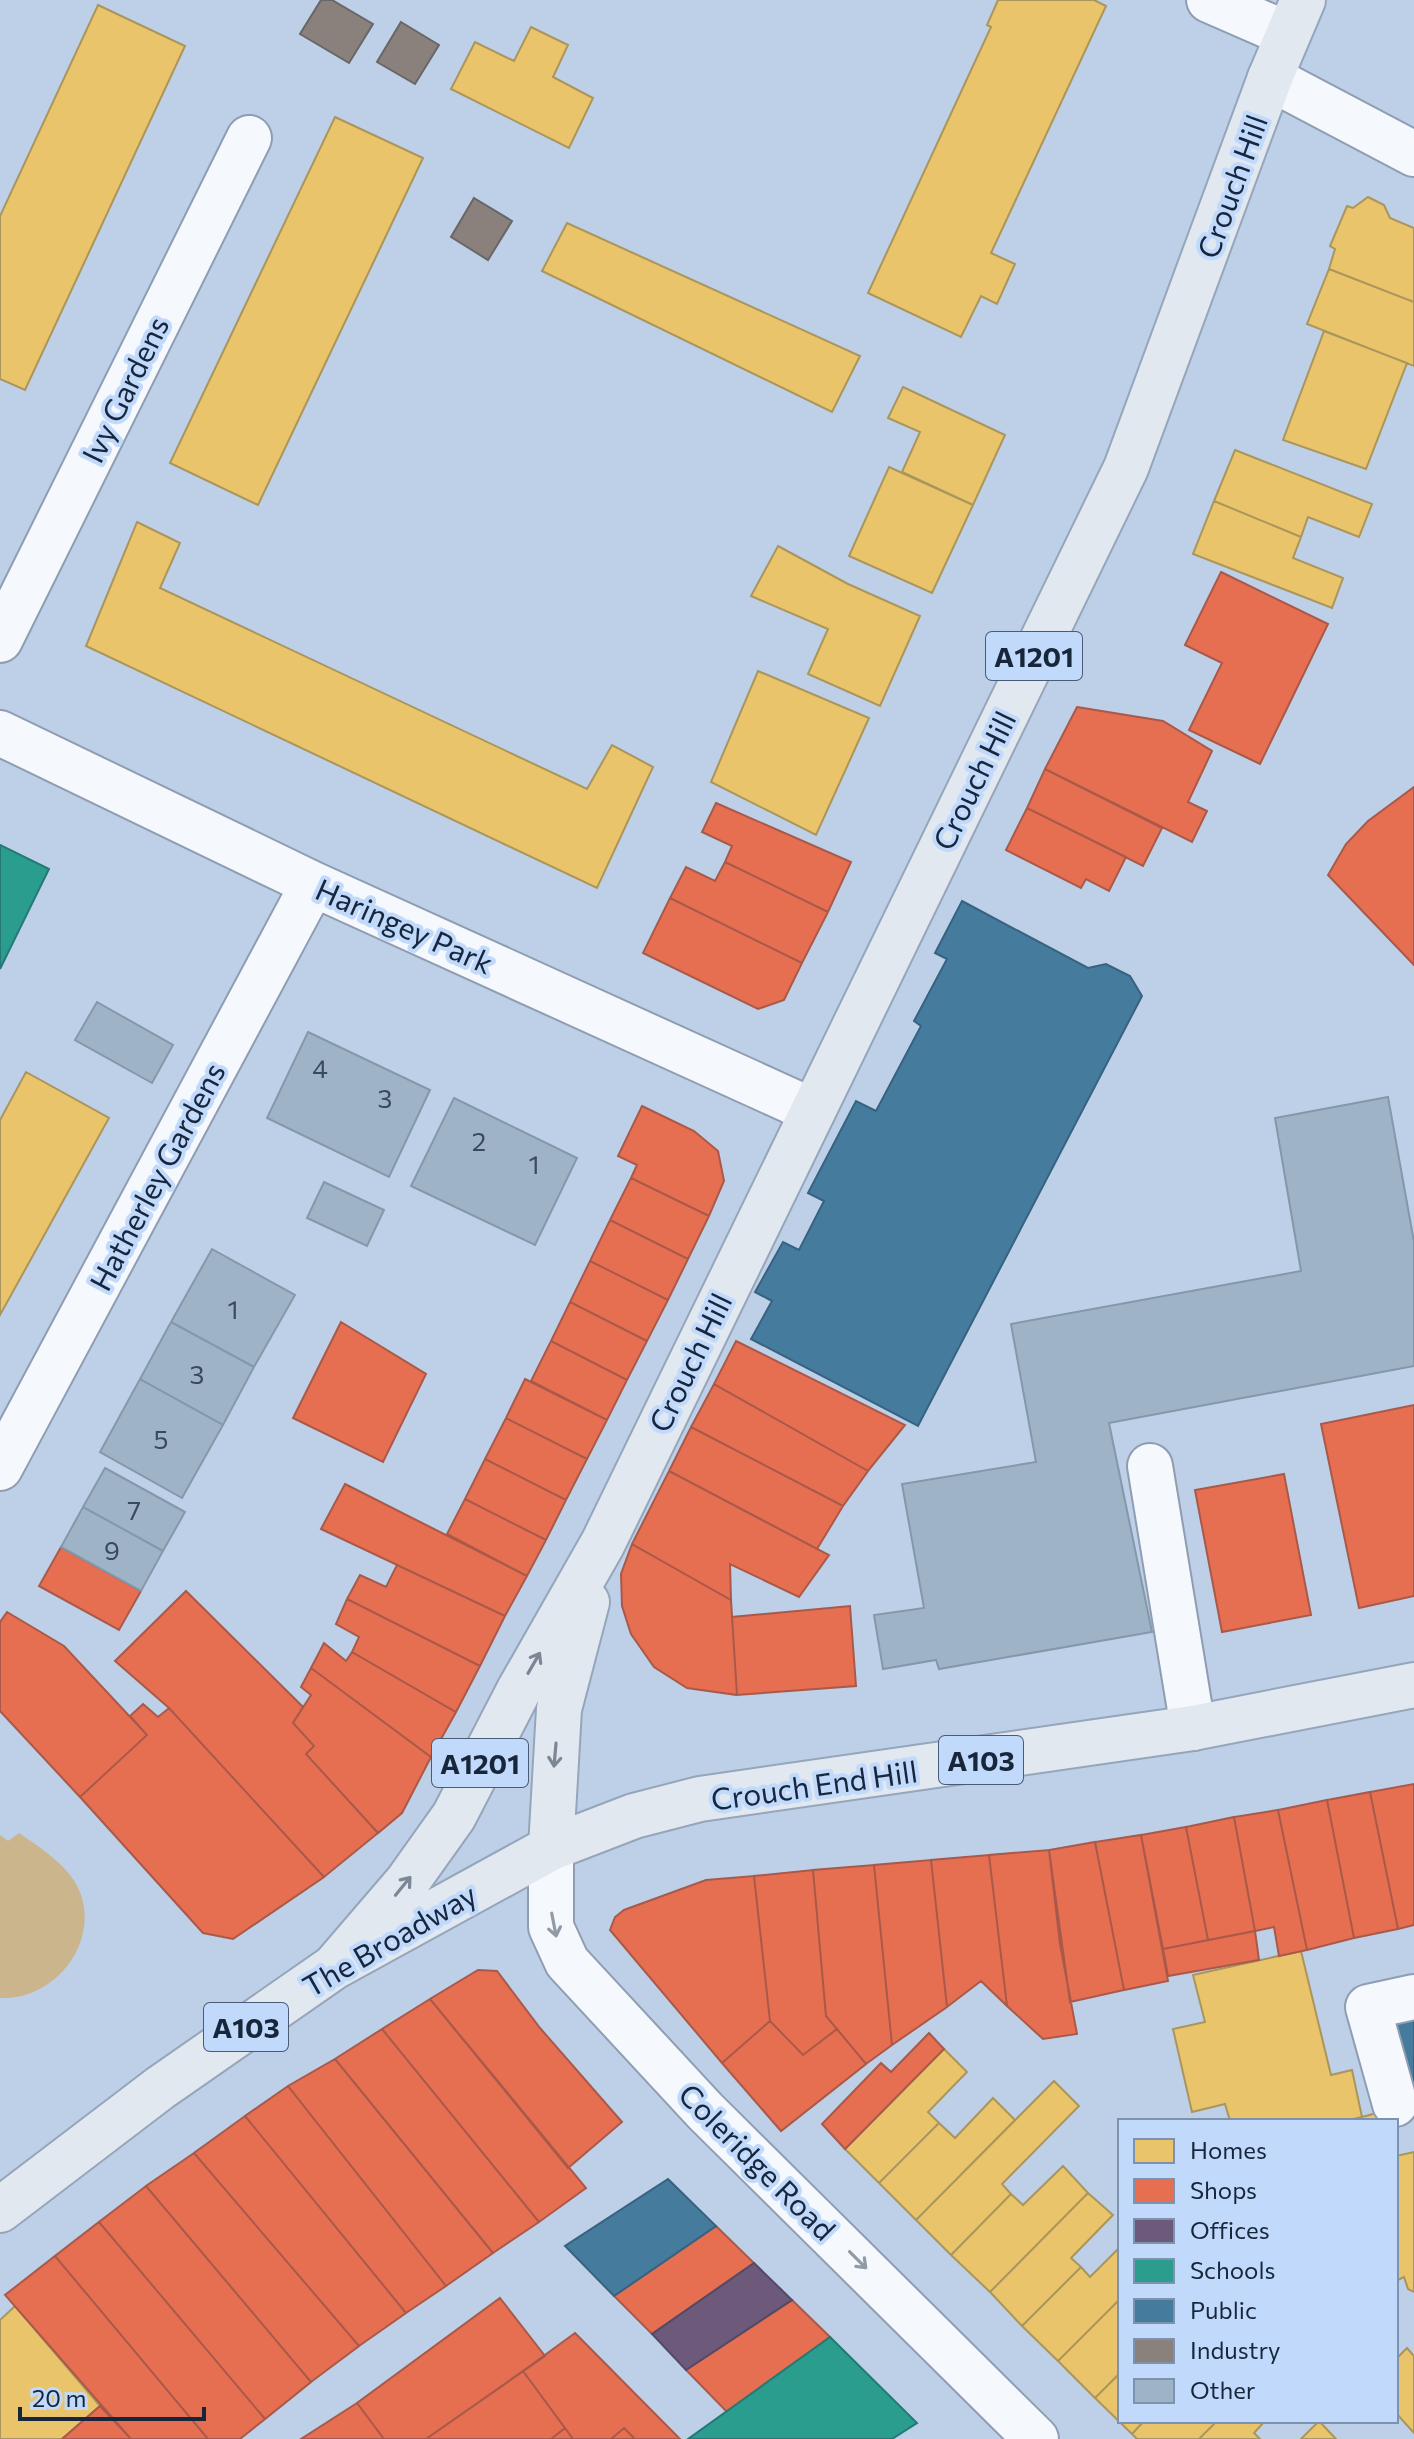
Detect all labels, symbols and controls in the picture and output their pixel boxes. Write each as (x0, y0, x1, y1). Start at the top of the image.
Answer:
street label: Crouch Hill (1188, 109, 1274, 263)
street label: Ivy Gardens (73, 310, 175, 468)
road number: A1201 (986, 632, 1082, 680)
street label: Crouch Hill (924, 705, 1022, 855)
street label: Haringey Park (310, 869, 500, 981)
house number: 4 (312, 1052, 328, 1083)
street label: Hatherley Gardens (80, 1056, 232, 1296)
house number: 3 (378, 1082, 392, 1113)
house number: 2 (472, 1125, 486, 1156)
house number: 1 (528, 1148, 540, 1179)
street label: Crouch Hill (640, 1287, 738, 1437)
house number: 1 (227, 1293, 239, 1324)
house number: 3 (190, 1358, 204, 1389)
house number: 5 (154, 1423, 168, 1454)
house number: 7 (127, 1494, 141, 1525)
house number: 9 (104, 1534, 120, 1565)
one-way arrow (526, 1652, 542, 1675)
road number: A103 (939, 1736, 1023, 1784)
road number: A1201 (432, 1739, 528, 1787)
one-way arrow (547, 1741, 562, 1768)
street label: Crouch End Hill (708, 1751, 920, 1817)
street label: The Broadway (296, 1874, 482, 2004)
one-way arrow (394, 1877, 412, 1897)
one-way arrow (547, 1912, 562, 1938)
road number: A103 (204, 2003, 288, 2051)
street label: Coleridge Road (672, 2075, 844, 2247)
legend (1118, 2119, 1398, 2423)
text: Homes (1190, 2135, 1267, 2164)
text: Shops (1190, 2175, 1257, 2204)
text: Offices (1190, 2215, 1270, 2244)
one-way arrow (848, 2250, 867, 2269)
text: Schools (1190, 2255, 1275, 2284)
text: Public (1190, 2295, 1257, 2324)
text: Industry (1190, 2335, 1280, 2364)
scale bar (20, 2371, 204, 2421)
text: Other (1190, 2375, 1256, 2404)
text: 20 m (32, 2383, 86, 2412)

